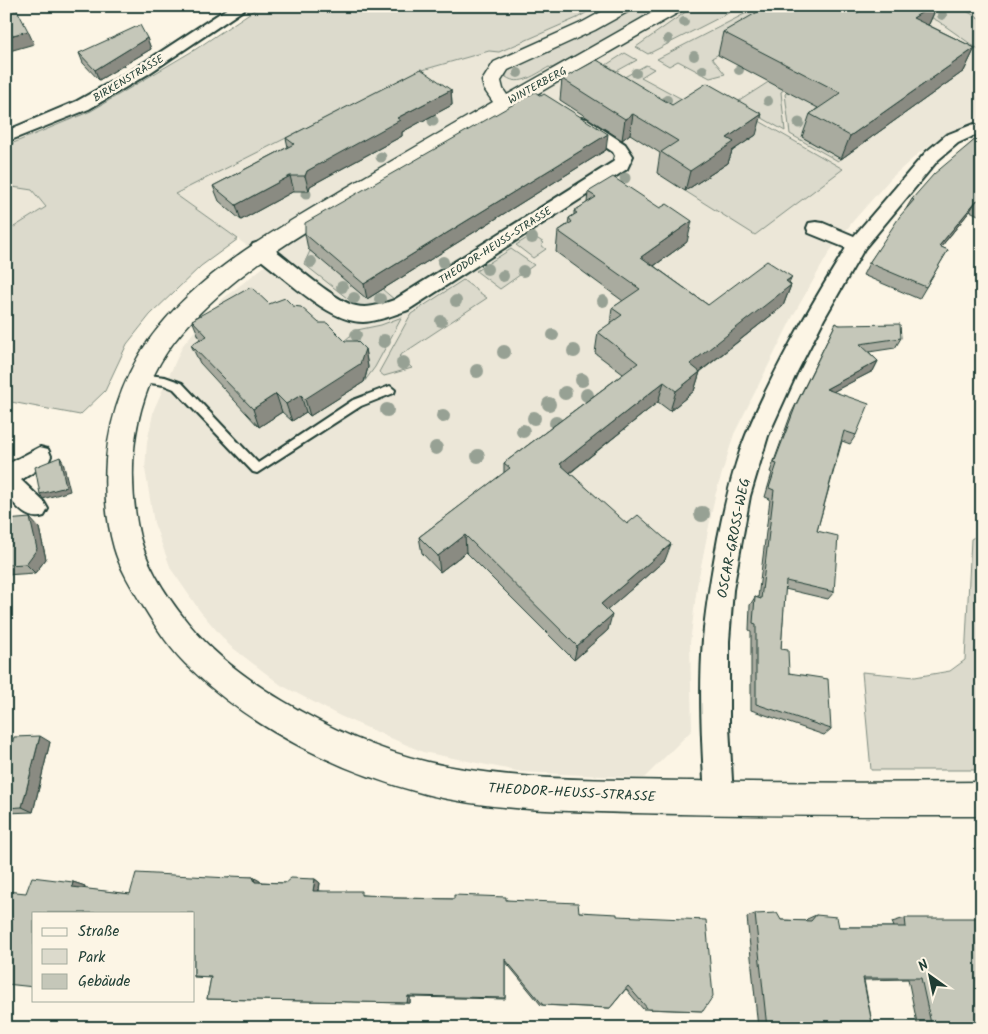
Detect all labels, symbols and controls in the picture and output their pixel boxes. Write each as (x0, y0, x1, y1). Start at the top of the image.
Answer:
street label: BIRKENSTRASSE (90, 50, 168, 107)
street label: WINTERBERG (505, 62, 570, 109)
street label: THEODOR-HEUSS-STRASSE (435, 202, 556, 289)
street label: OSCAR-GROSS-WEG (712, 476, 756, 600)
street label: THEODOR-HEUSS-STRASSE (488, 778, 657, 808)
legend (32, 912, 195, 1002)
text: Straße (78, 920, 120, 944)
text: Park (78, 946, 106, 970)
north arrow (906, 952, 956, 1002)
text: N (914, 954, 933, 978)
text: Gebäude (78, 970, 131, 994)

